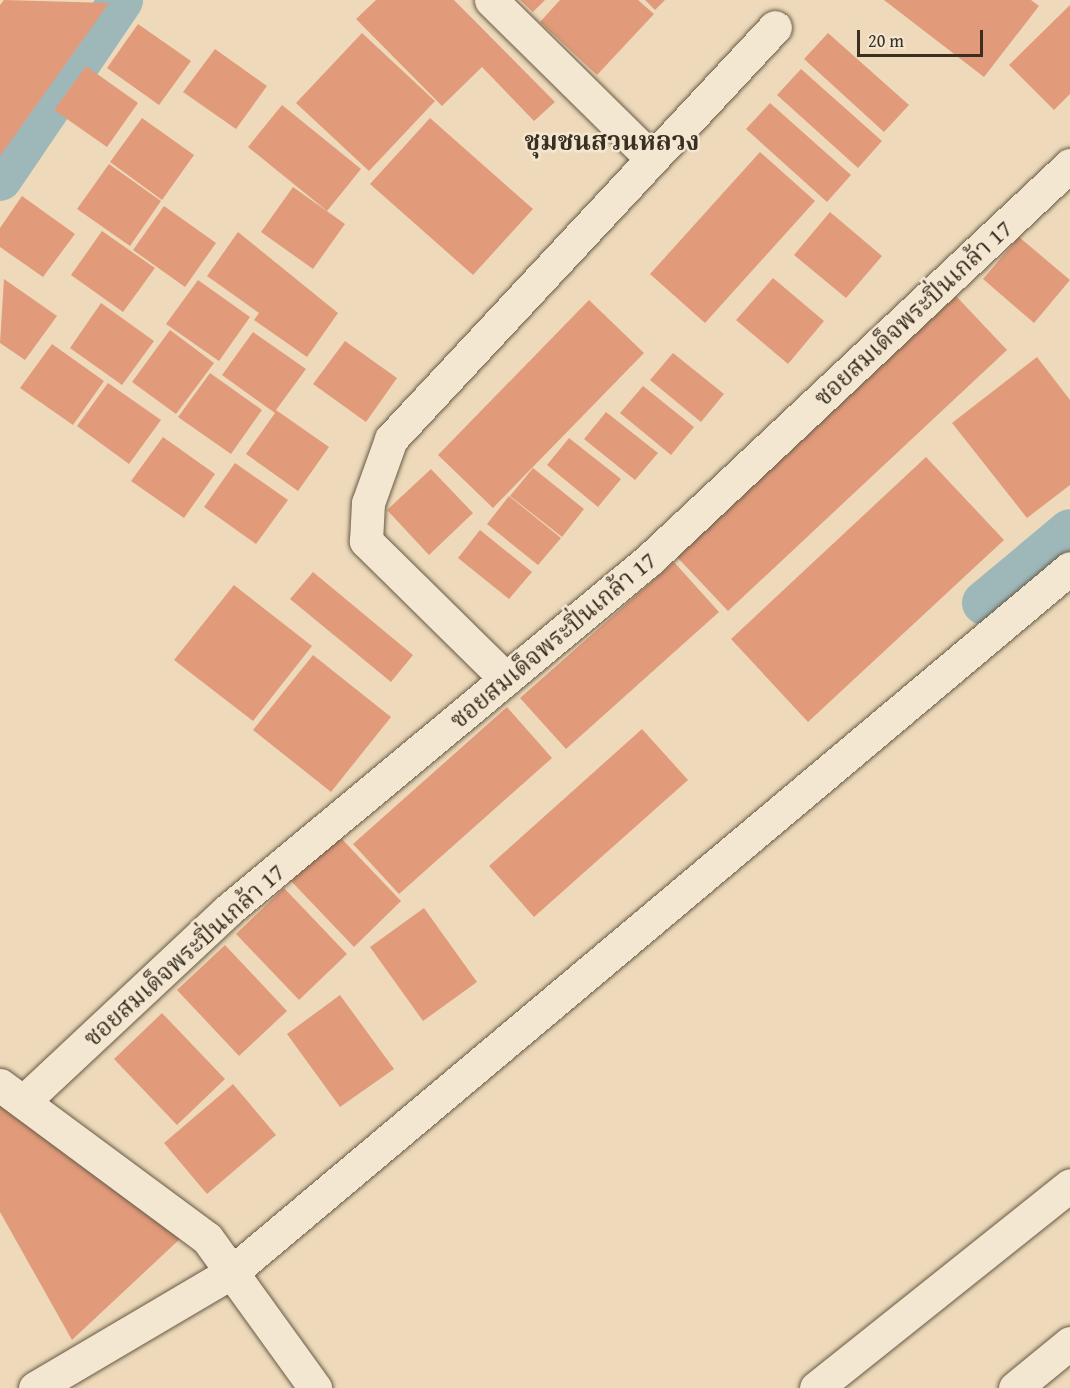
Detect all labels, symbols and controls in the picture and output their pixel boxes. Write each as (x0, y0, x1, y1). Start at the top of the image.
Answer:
scale bar (860, 18, 986, 56)
text: 20 m (868, 27, 904, 54)
district label: ชุมชนสวนหลวง (525, 125, 699, 157)
street label: ซอยสมเด็จพระปิ่นเกล้า 17 (808, 214, 1018, 412)
street label: ซอยสมเด็จพระปิ่นเกล้า 17 (444, 545, 662, 735)
street label: ซอยสมเด็จพระปิ่นเกล้า 17 (78, 857, 290, 1053)

